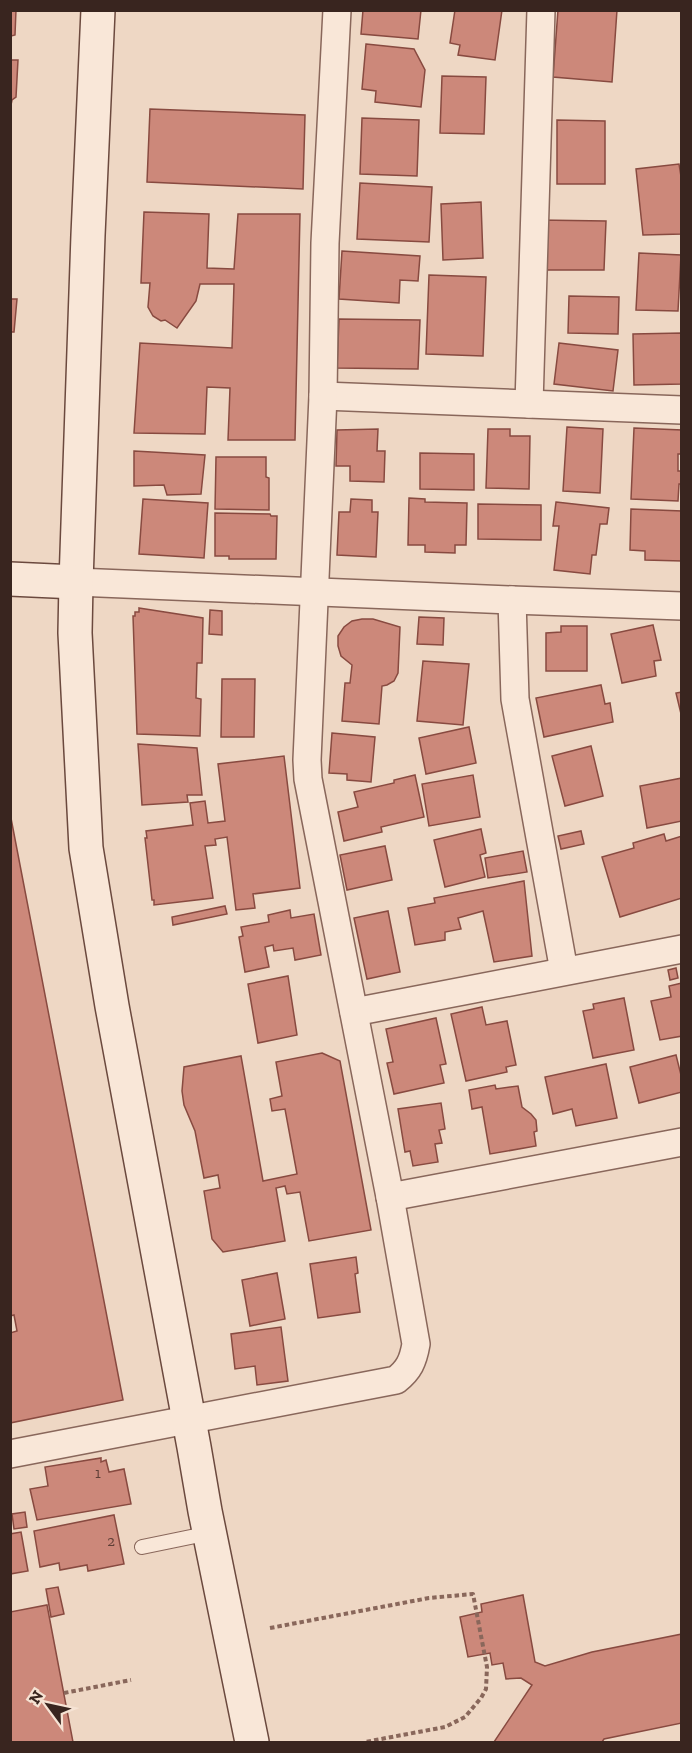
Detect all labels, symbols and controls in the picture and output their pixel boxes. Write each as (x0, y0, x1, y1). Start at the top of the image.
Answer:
house number: 1 (95, 1464, 101, 1482)
house number: 2 (107, 1532, 115, 1550)
north arrow (18, 1675, 78, 1735)
text: N (25, 1687, 47, 1707)

